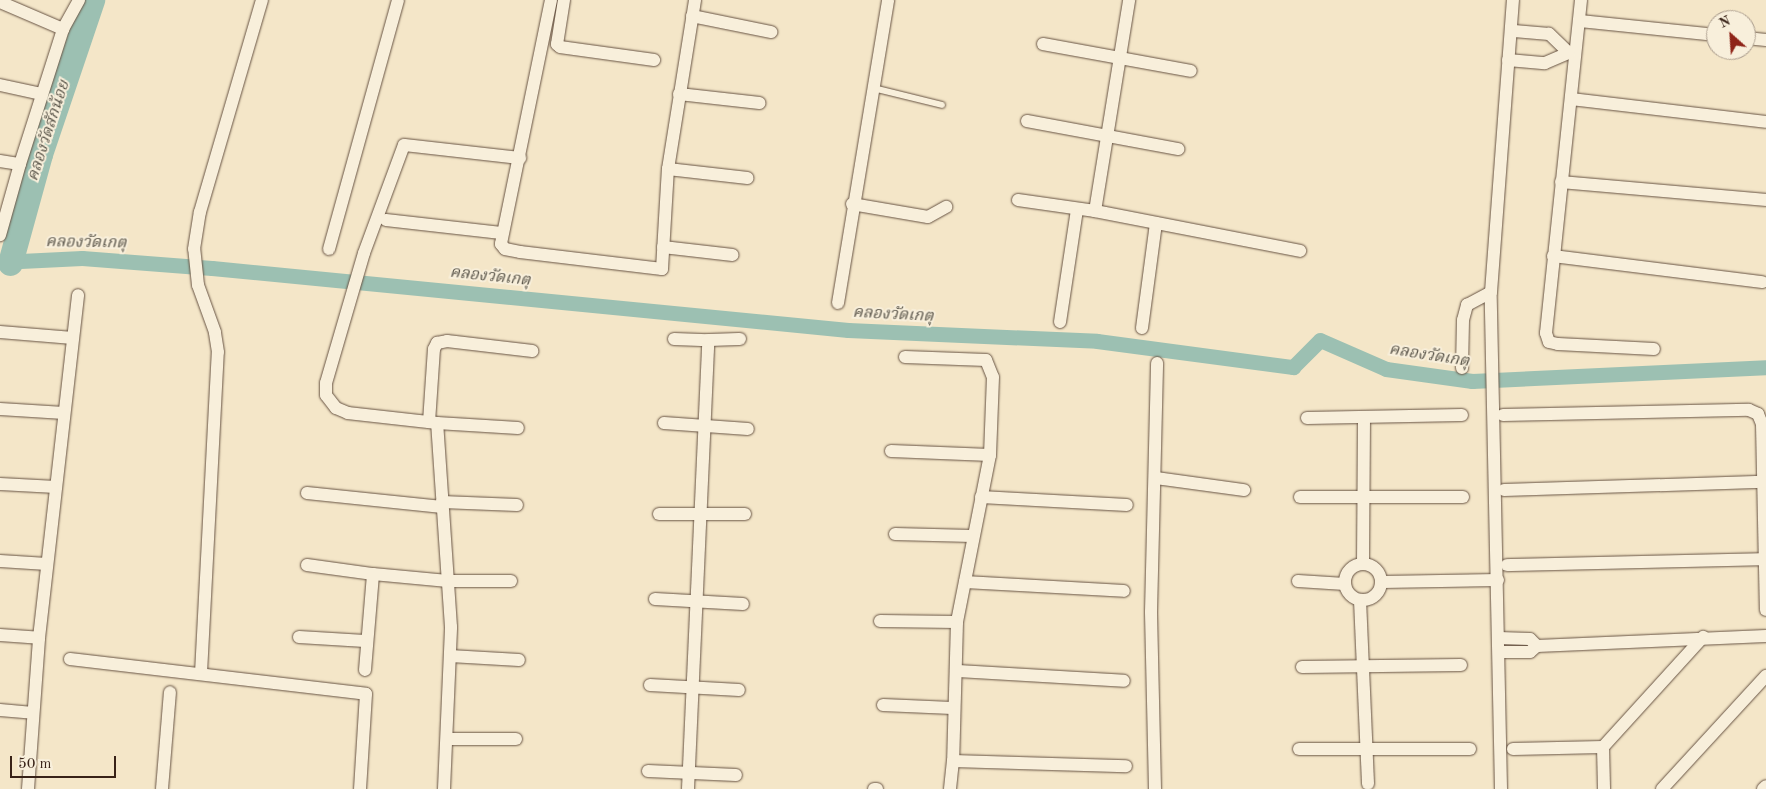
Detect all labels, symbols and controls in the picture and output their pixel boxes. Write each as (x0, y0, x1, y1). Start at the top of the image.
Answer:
north arrow (1706, 10, 1756, 60)
text: N (1717, 14, 1733, 31)
water label: คลองวัดสักน้อย (24, 78, 74, 184)
water label: คลองวัดเกตุ (45, 233, 127, 253)
water label: คลองวัดเกตุ (449, 263, 531, 291)
water label: คลองวัดเกตุ (852, 303, 934, 327)
water label: คลองวัดเกตุ (1388, 340, 1470, 372)
scale bar (12, 746, 119, 778)
text: 50 m (18, 757, 52, 772)

